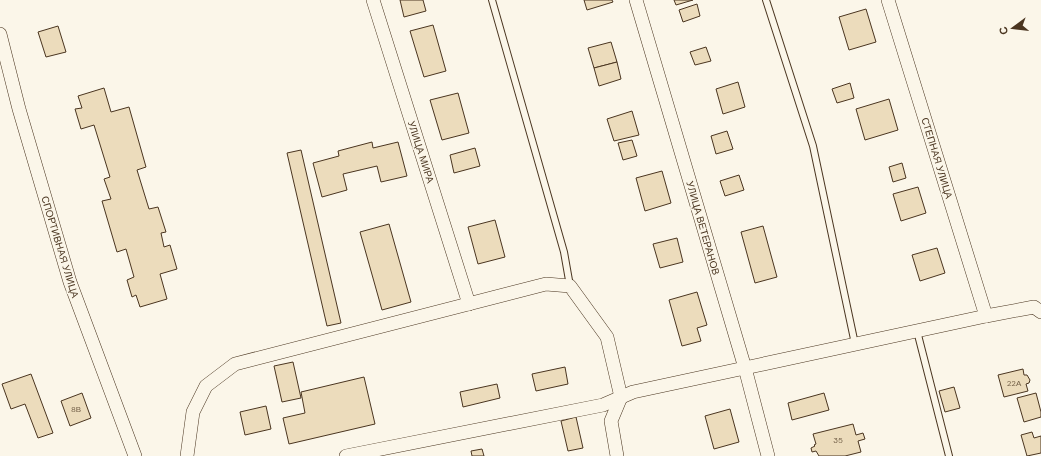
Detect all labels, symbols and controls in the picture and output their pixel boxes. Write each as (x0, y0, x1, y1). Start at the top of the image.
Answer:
north arrow (993, 8, 1033, 48)
text: С (996, 25, 1011, 36)
street label: СТЕПНАЯ УЛИЦА (918, 116, 956, 201)
street label: УЛИЦА МИРА (405, 119, 437, 185)
street label: УЛИЦА ВЕТЕРАНОВ (683, 180, 723, 277)
street label: СПОРТИВНАЯ УЛИЦА (38, 194, 82, 300)
house number: 22А (1007, 378, 1022, 388)
house number: 8В (71, 404, 81, 414)
house number: 35 (833, 435, 843, 445)

